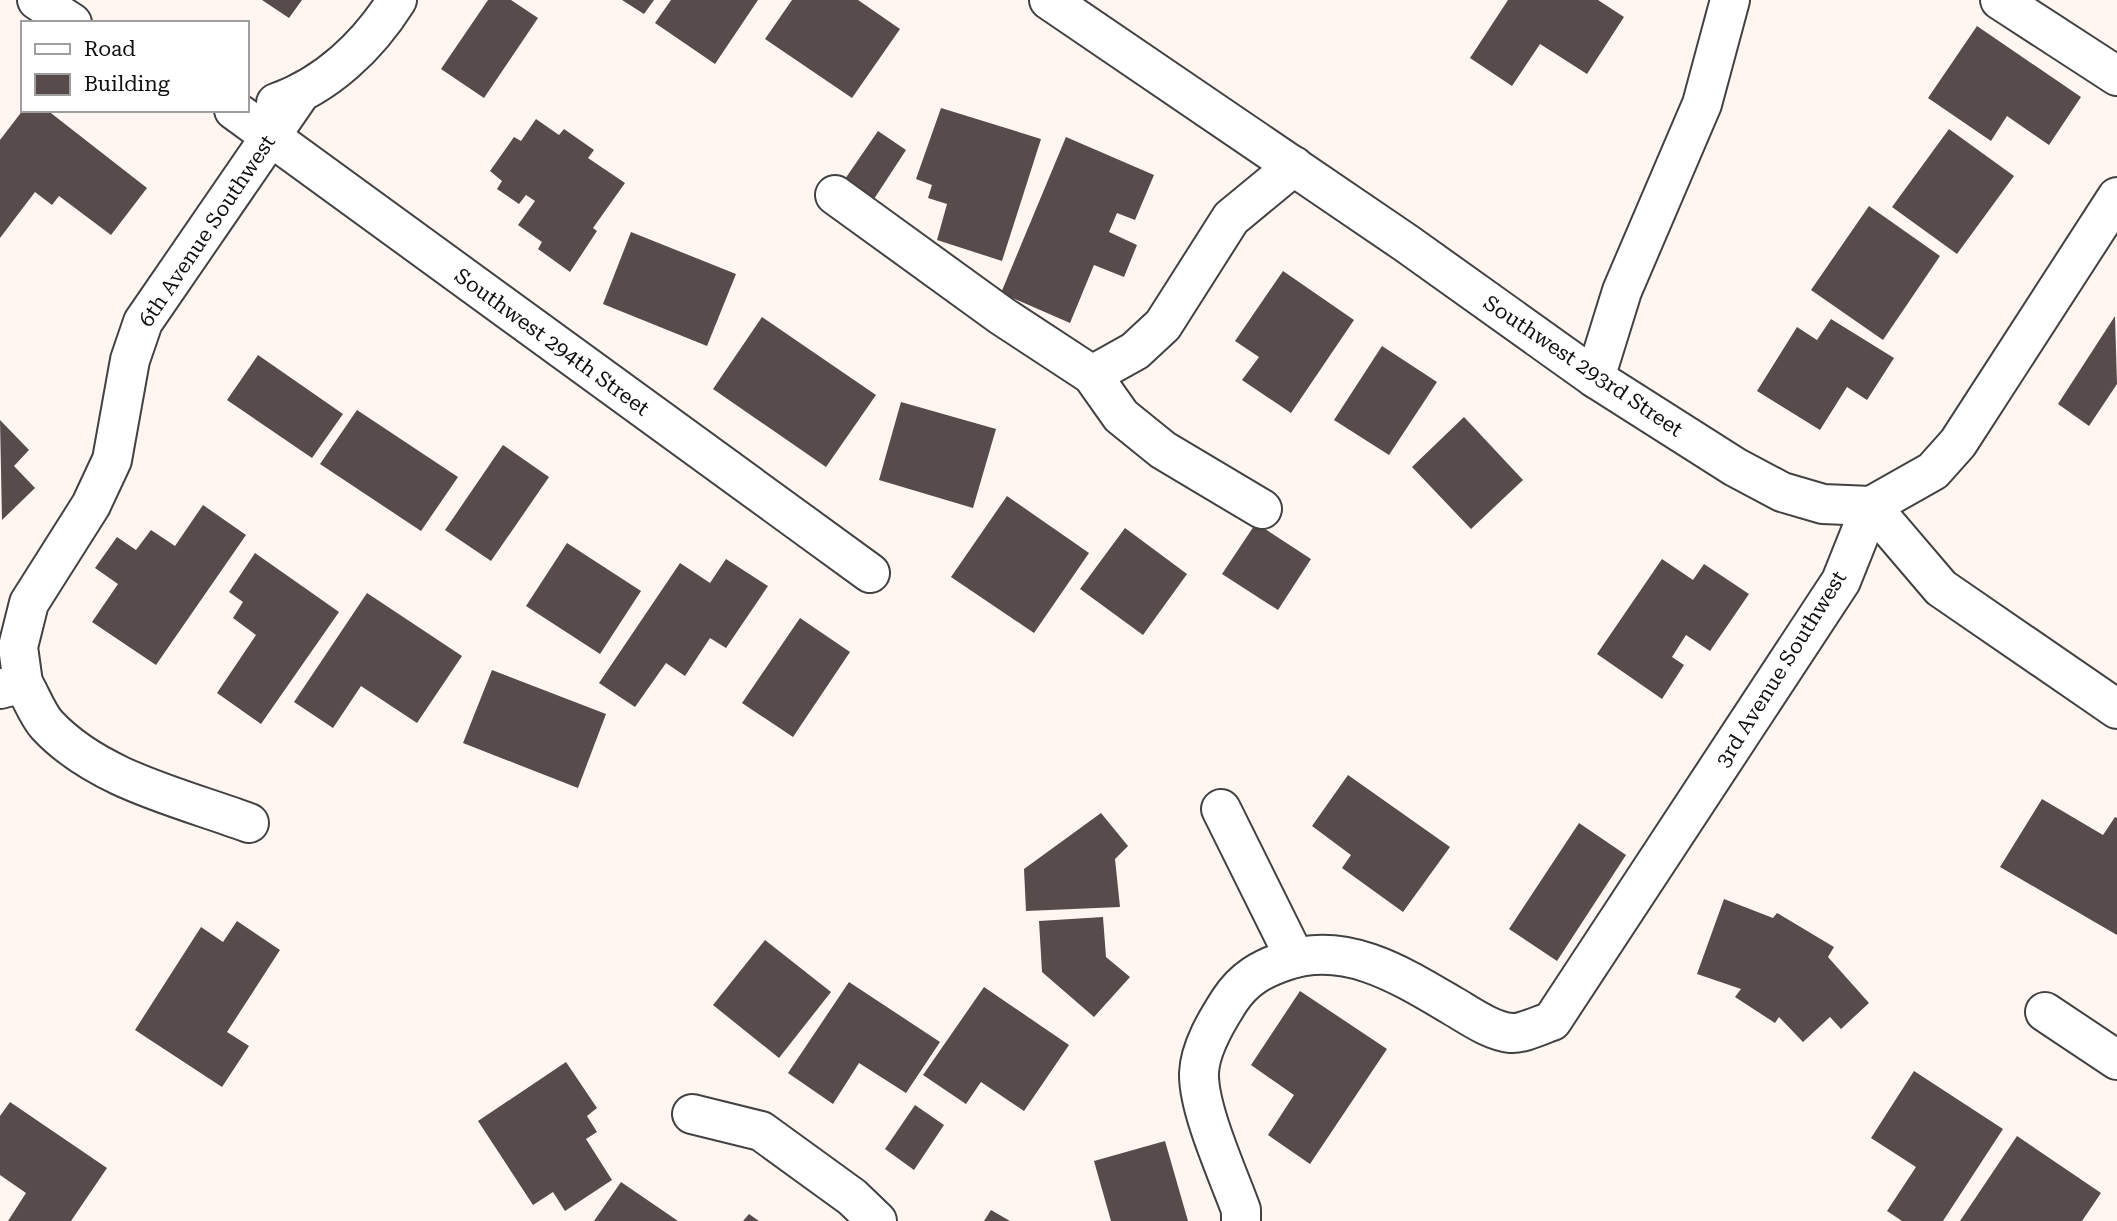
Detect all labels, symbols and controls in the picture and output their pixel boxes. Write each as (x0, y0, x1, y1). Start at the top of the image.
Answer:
legend (21, 21, 248, 112)
text: Road (84, 37, 136, 61)
text: Building (84, 72, 170, 96)
street label: 6th Avenue Southwest (134, 131, 280, 331)
street label: Southwest 294th Street (450, 263, 654, 421)
street label: Southwest 293rd Street (1479, 290, 1687, 442)
street label: 3rd Avenue Southwest (1711, 566, 1851, 771)

